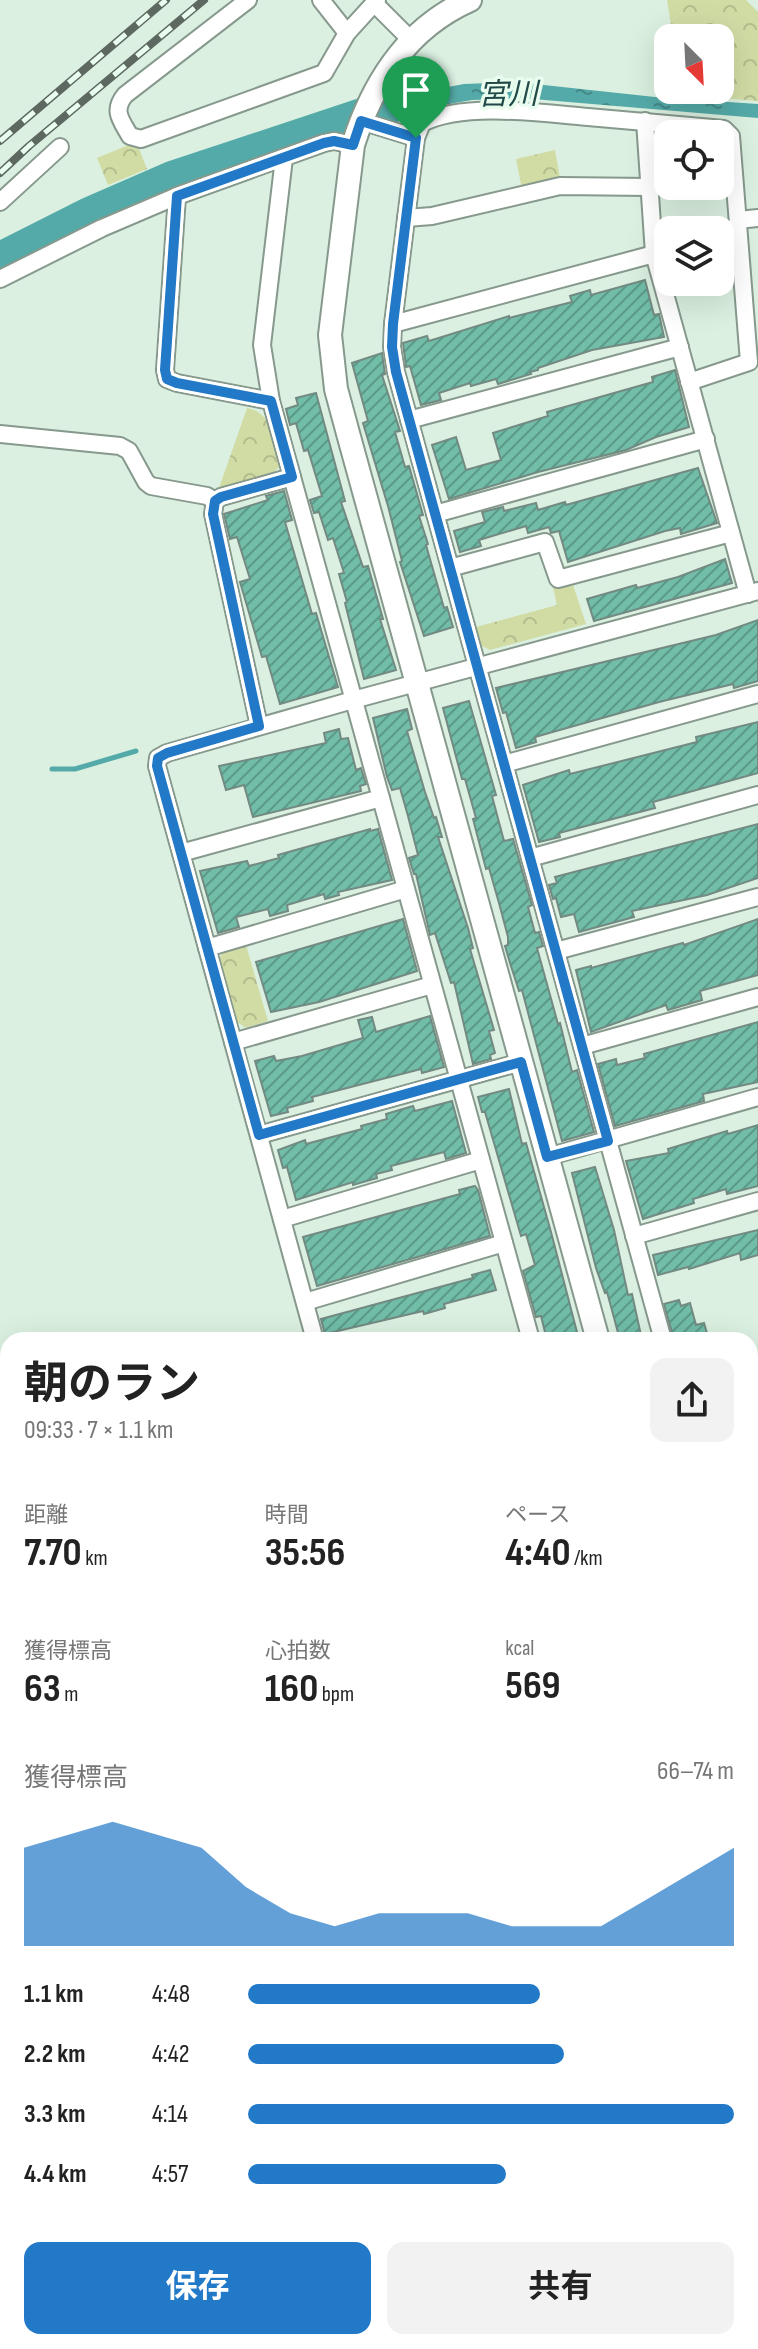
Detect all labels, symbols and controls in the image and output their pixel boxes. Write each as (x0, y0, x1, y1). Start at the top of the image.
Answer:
north arrow (654, 24, 734, 104)
map controls (654, 24, 734, 296)
pin (382, 56, 450, 138)
icon: arrive (394, 68, 438, 112)
water label: 宮川 (478, 76, 541, 114)
button: locate (654, 120, 734, 200)
button: layers (654, 216, 734, 296)
text: 朝のラン (24, 1358, 200, 1411)
button: share (650, 1358, 734, 1442)
text: 09:33 · 7 × 1.1 km (24, 1415, 174, 1446)
text: 距離 (24, 1502, 68, 1529)
text: 時間 (265, 1502, 309, 1529)
text: ペース (505, 1502, 570, 1529)
text: 7.70 (24, 1529, 82, 1577)
text: 35:56 (265, 1529, 345, 1577)
text: 4:40 (505, 1529, 571, 1577)
text: km (82, 1545, 108, 1572)
text: /km (571, 1545, 603, 1572)
text: kcal (505, 1635, 534, 1662)
text: 獲得標高 (24, 1638, 112, 1665)
text: 心拍数 (265, 1638, 331, 1665)
text: 569 (505, 1662, 561, 1710)
text: 63 (24, 1665, 61, 1713)
text: 160 (265, 1665, 318, 1713)
text: m (61, 1681, 78, 1708)
text: bpm (318, 1681, 354, 1708)
text: 66–74 m (657, 1756, 734, 1787)
text: 獲得標高 (24, 1763, 128, 1794)
text: 1.1 km (24, 1979, 83, 2010)
text: 4:48 (152, 1979, 190, 2010)
text: 2.2 km (24, 2039, 86, 2070)
text: 4:42 (152, 2039, 190, 2070)
text: 3.3 km (24, 2099, 86, 2130)
text: 4:14 (152, 2099, 188, 2130)
text: 4.4 km (24, 2159, 87, 2190)
text: 4:57 (152, 2159, 189, 2190)
button: 保存 (24, 2242, 371, 2334)
button: 共有 (387, 2242, 734, 2334)

